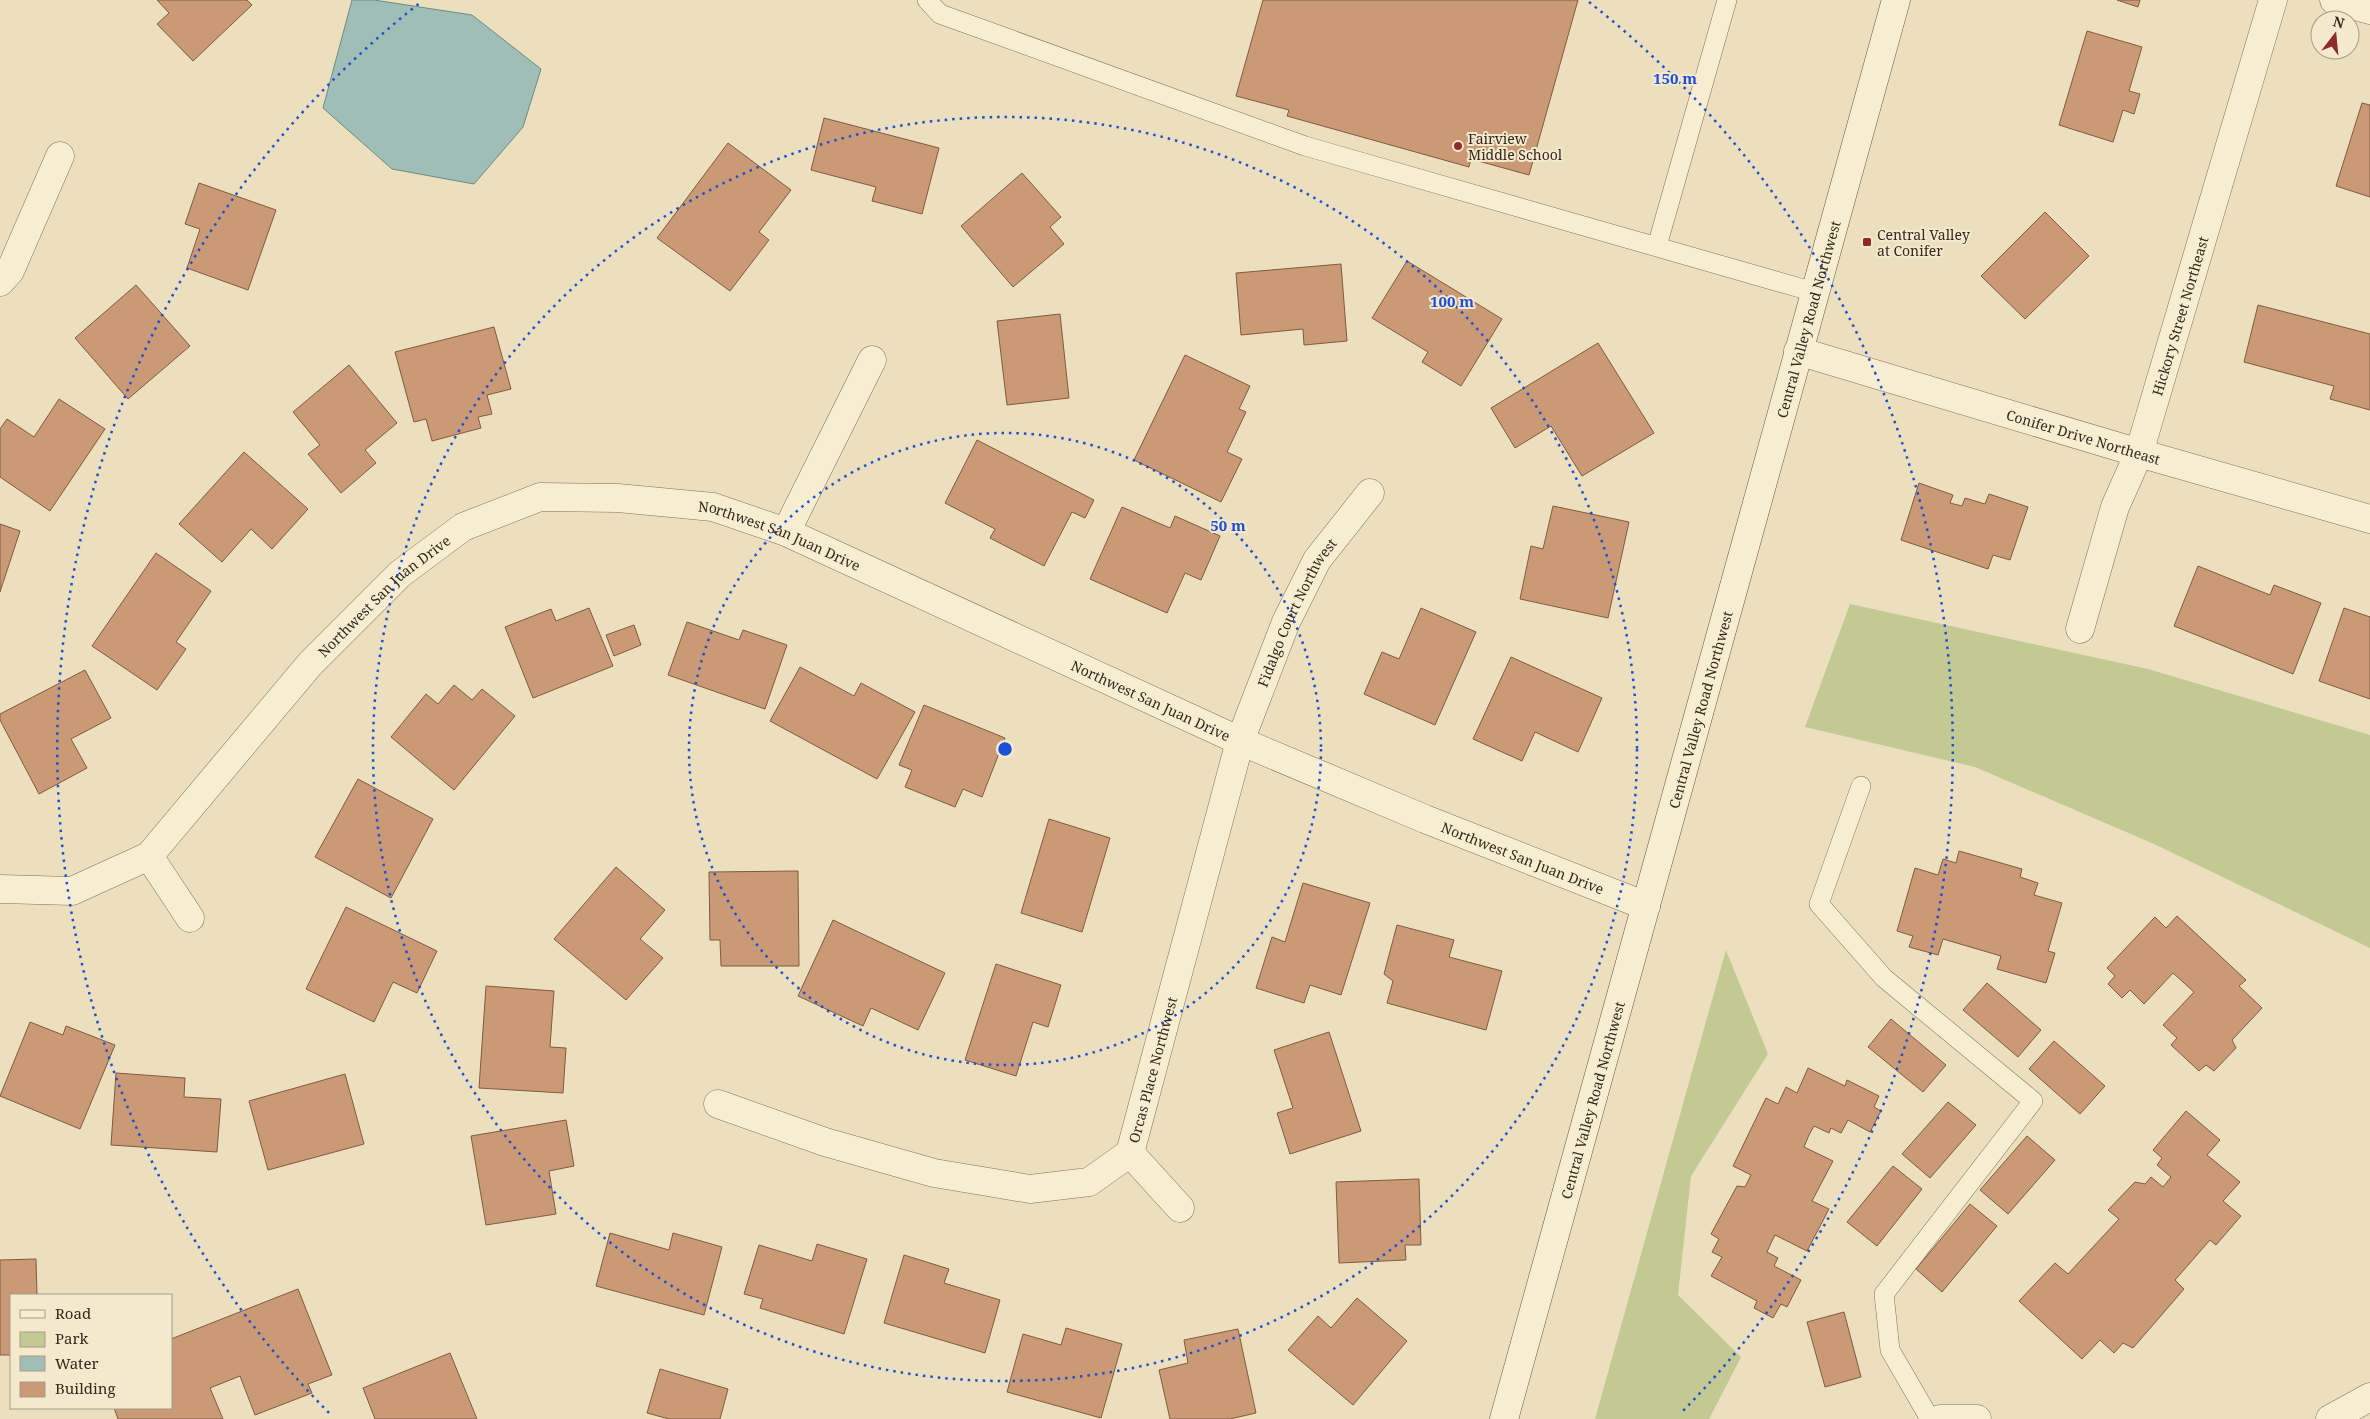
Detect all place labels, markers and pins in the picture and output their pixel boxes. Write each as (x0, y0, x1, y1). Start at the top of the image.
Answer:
place label: Fairview Middle School (1468, 129, 1563, 164)
marker: Fairview Middle School (1452, 140, 1464, 152)
place label: Central Valley at Conifer (1877, 225, 1970, 260)
marker: Central Valley at Conifer (1861, 236, 1873, 248)
centre of rings (996, 740, 1014, 758)

